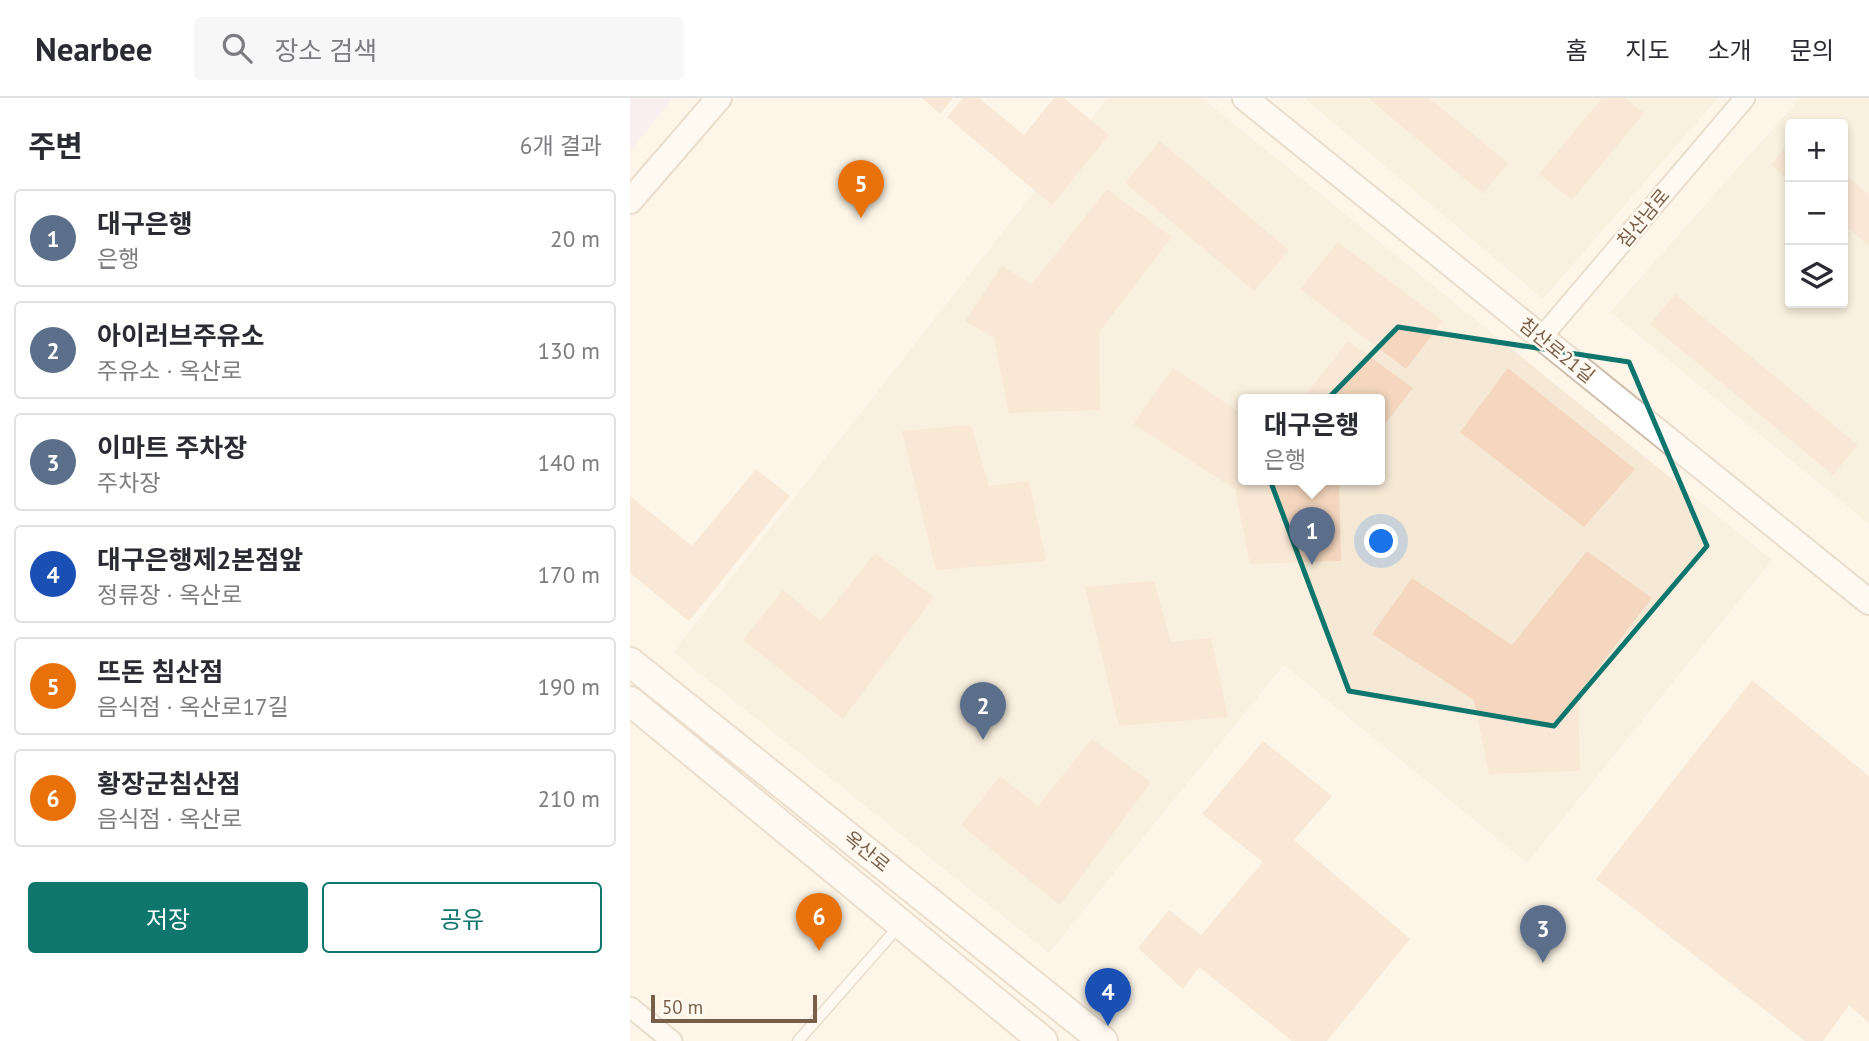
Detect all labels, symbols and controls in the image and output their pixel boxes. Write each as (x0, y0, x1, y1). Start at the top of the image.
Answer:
search box (194, 17, 684, 80)
text: Nearbee (35, 27, 152, 70)
icon: search (218, 29, 256, 67)
text: 장소 검색 (274, 34, 377, 67)
text: 홈 (1565, 35, 1587, 66)
text: 지도 (1625, 35, 1670, 66)
text: 소개 (1708, 35, 1752, 66)
text: 문의 (1790, 35, 1834, 66)
map controls (1785, 119, 1848, 308)
button: + (1785, 119, 1848, 182)
text: 주변 (28, 126, 83, 165)
text: 6개 결과 (520, 131, 602, 160)
pin: 5 (838, 160, 884, 218)
button: − (1785, 182, 1848, 245)
street label: 침산남로 (1611, 184, 1675, 252)
text: 대구은행 (97, 207, 193, 240)
text: 1 (46, 224, 60, 253)
text: 20 m (550, 224, 600, 253)
text: 은행 (97, 244, 139, 273)
button: layers (1785, 245, 1848, 308)
street label: 침산로21길 (1514, 312, 1600, 388)
text: 아이러브주유소 (97, 319, 264, 352)
text: 2 (46, 336, 60, 365)
text: 130 m (538, 336, 600, 365)
text: 주유소 · 옥산로 (97, 356, 242, 385)
popup (1238, 394, 1385, 485)
text: 대구은행 (1264, 408, 1359, 441)
text: 이마트 주차장 (97, 431, 247, 464)
text: 은행 (1264, 445, 1306, 474)
text: 3 (46, 448, 60, 477)
text: 140 m (538, 448, 600, 477)
text: 주차장 (97, 468, 160, 497)
pin: 1 (1289, 507, 1335, 565)
your location (1364, 524, 1398, 558)
text: 대구은행제2본점앞 (97, 543, 303, 576)
text: 4 (46, 560, 60, 589)
text: 170 m (538, 560, 600, 589)
text: 정류장 · 옥산로 (97, 580, 242, 609)
text: 뜨돈 침산점 (97, 655, 223, 688)
text: 5 (46, 672, 60, 701)
text: 190 m (538, 672, 600, 701)
pin: 2 (960, 682, 1006, 740)
text: 음식점 · 옥산로17길 (97, 692, 289, 721)
text: 황장군침산점 (97, 767, 241, 800)
text: 6 (46, 784, 60, 813)
text: 210 m (538, 784, 600, 813)
text: 음식점 · 옥산로 (97, 804, 242, 833)
street label: 옥산로 (839, 825, 895, 877)
button: 저장 (28, 882, 308, 953)
button: 공유 (322, 882, 602, 953)
pin: 6 (796, 893, 842, 951)
pin: 3 (1520, 905, 1566, 963)
pin: 4 (1085, 968, 1131, 1026)
scale bar (651, 992, 817, 1024)
text: 50 m (662, 995, 703, 1019)

